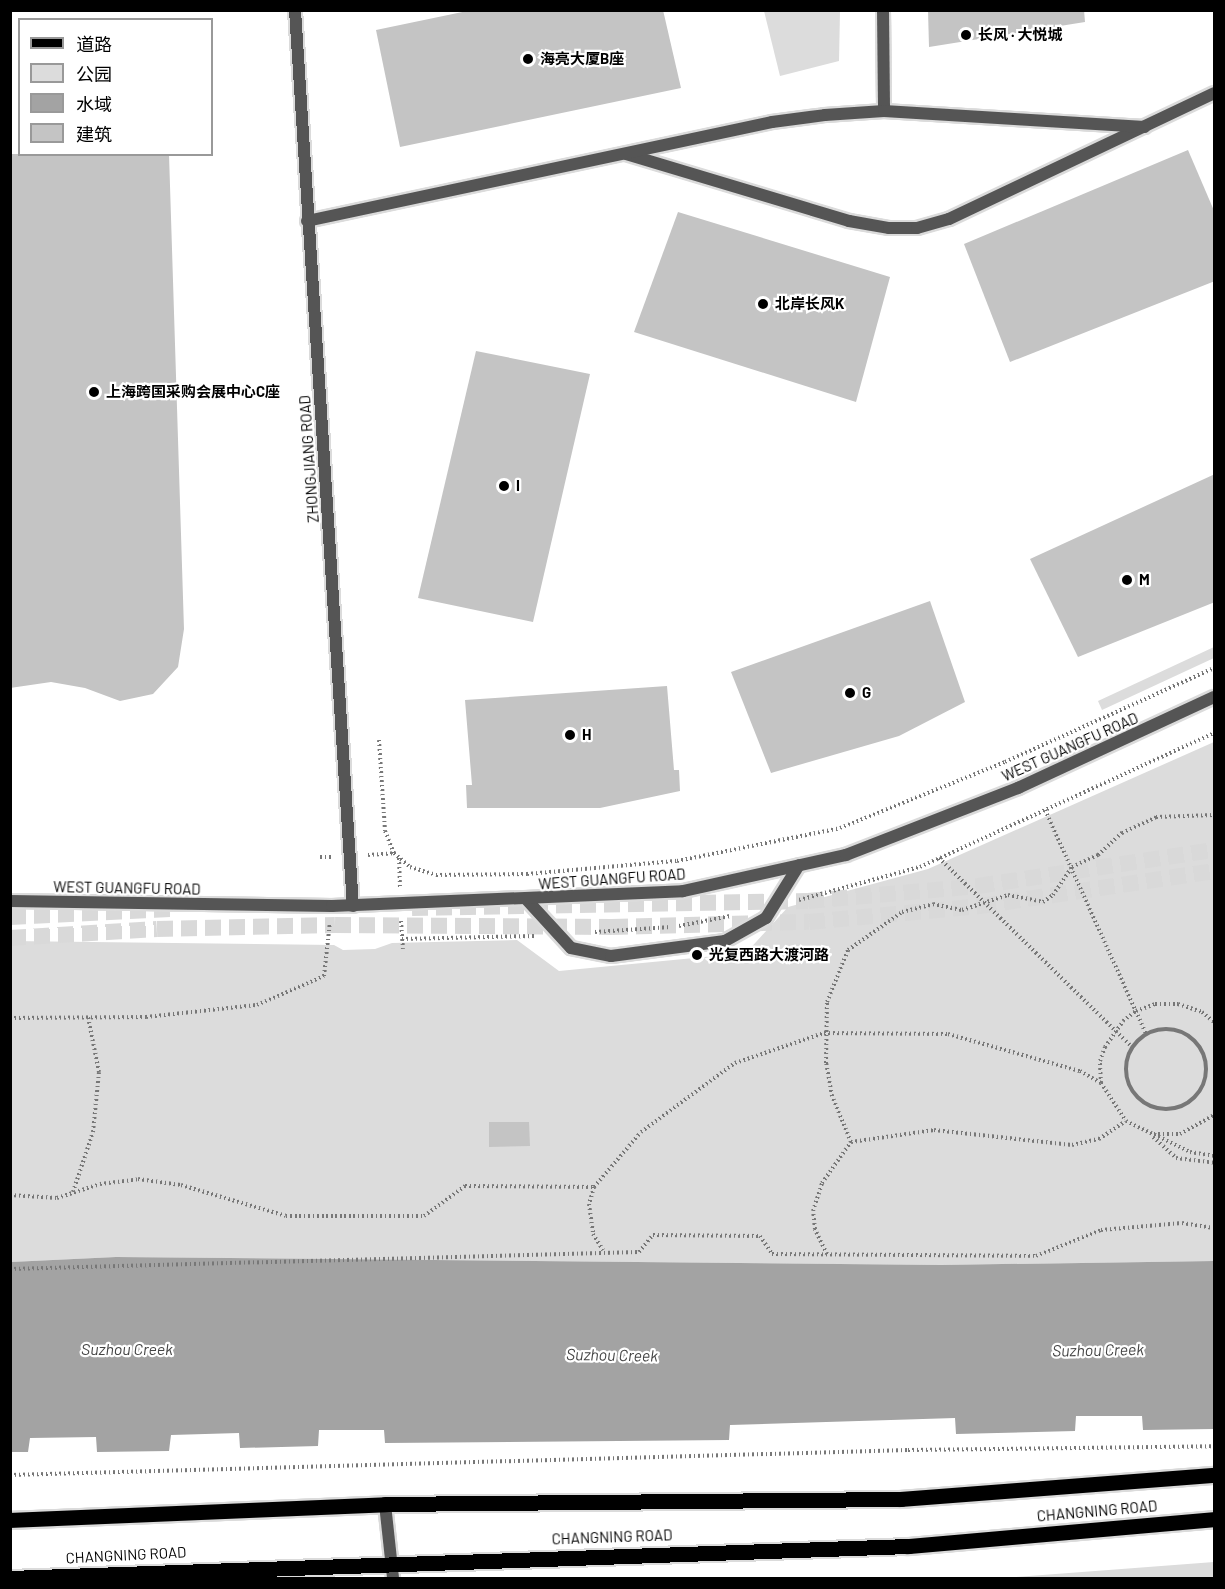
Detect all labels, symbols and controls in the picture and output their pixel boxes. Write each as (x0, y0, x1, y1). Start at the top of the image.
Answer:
legend (18, 18, 213, 156)
place label: 长风 · 大悦城 (978, 26, 1063, 44)
marker: 长风 · 大悦城 (959, 28, 973, 42)
text: 道路 (76, 33, 112, 55)
place label: 海亮大厦B座 (540, 50, 624, 68)
marker: 海亮大厦B座 (521, 52, 535, 66)
text: 公园 (76, 63, 112, 85)
text: 水域 (76, 93, 112, 115)
text: 建筑 (76, 123, 112, 145)
place label: 北岸长风K (775, 295, 844, 313)
marker: 北岸长风K (756, 297, 770, 311)
place label: 上海跨国采购会展中心C座 (106, 383, 280, 401)
marker: 上海跨国采购会展中心C座 (87, 385, 101, 399)
street label: ZHONGJIANG ROAD (296, 395, 322, 523)
place label: I (516, 477, 520, 495)
marker: I (497, 479, 511, 493)
place label: M (1139, 571, 1150, 589)
marker: M (1120, 573, 1134, 587)
place label: G (862, 684, 871, 702)
marker: G (843, 686, 857, 700)
street label: WEST GUANGFU ROAD (999, 709, 1141, 785)
place label: H (582, 726, 591, 744)
marker: H (563, 728, 577, 742)
street label: WEST GUANGFU ROAD (538, 865, 686, 893)
street label: WEST GUANGFU ROAD (53, 878, 201, 898)
place label: 光复西路大渡河路 (709, 946, 829, 964)
marker: 光复西路大渡河路 (690, 948, 704, 962)
water label: Suzhou Creek (81, 1339, 173, 1359)
water label: Suzhou Creek (1052, 1340, 1144, 1360)
water label: Suzhou Creek (566, 1345, 658, 1365)
street label: CHANGNING ROAD (1036, 1497, 1158, 1525)
street label: CHANGNING ROAD (551, 1526, 673, 1548)
street label: CHANGNING ROAD (65, 1543, 187, 1567)

